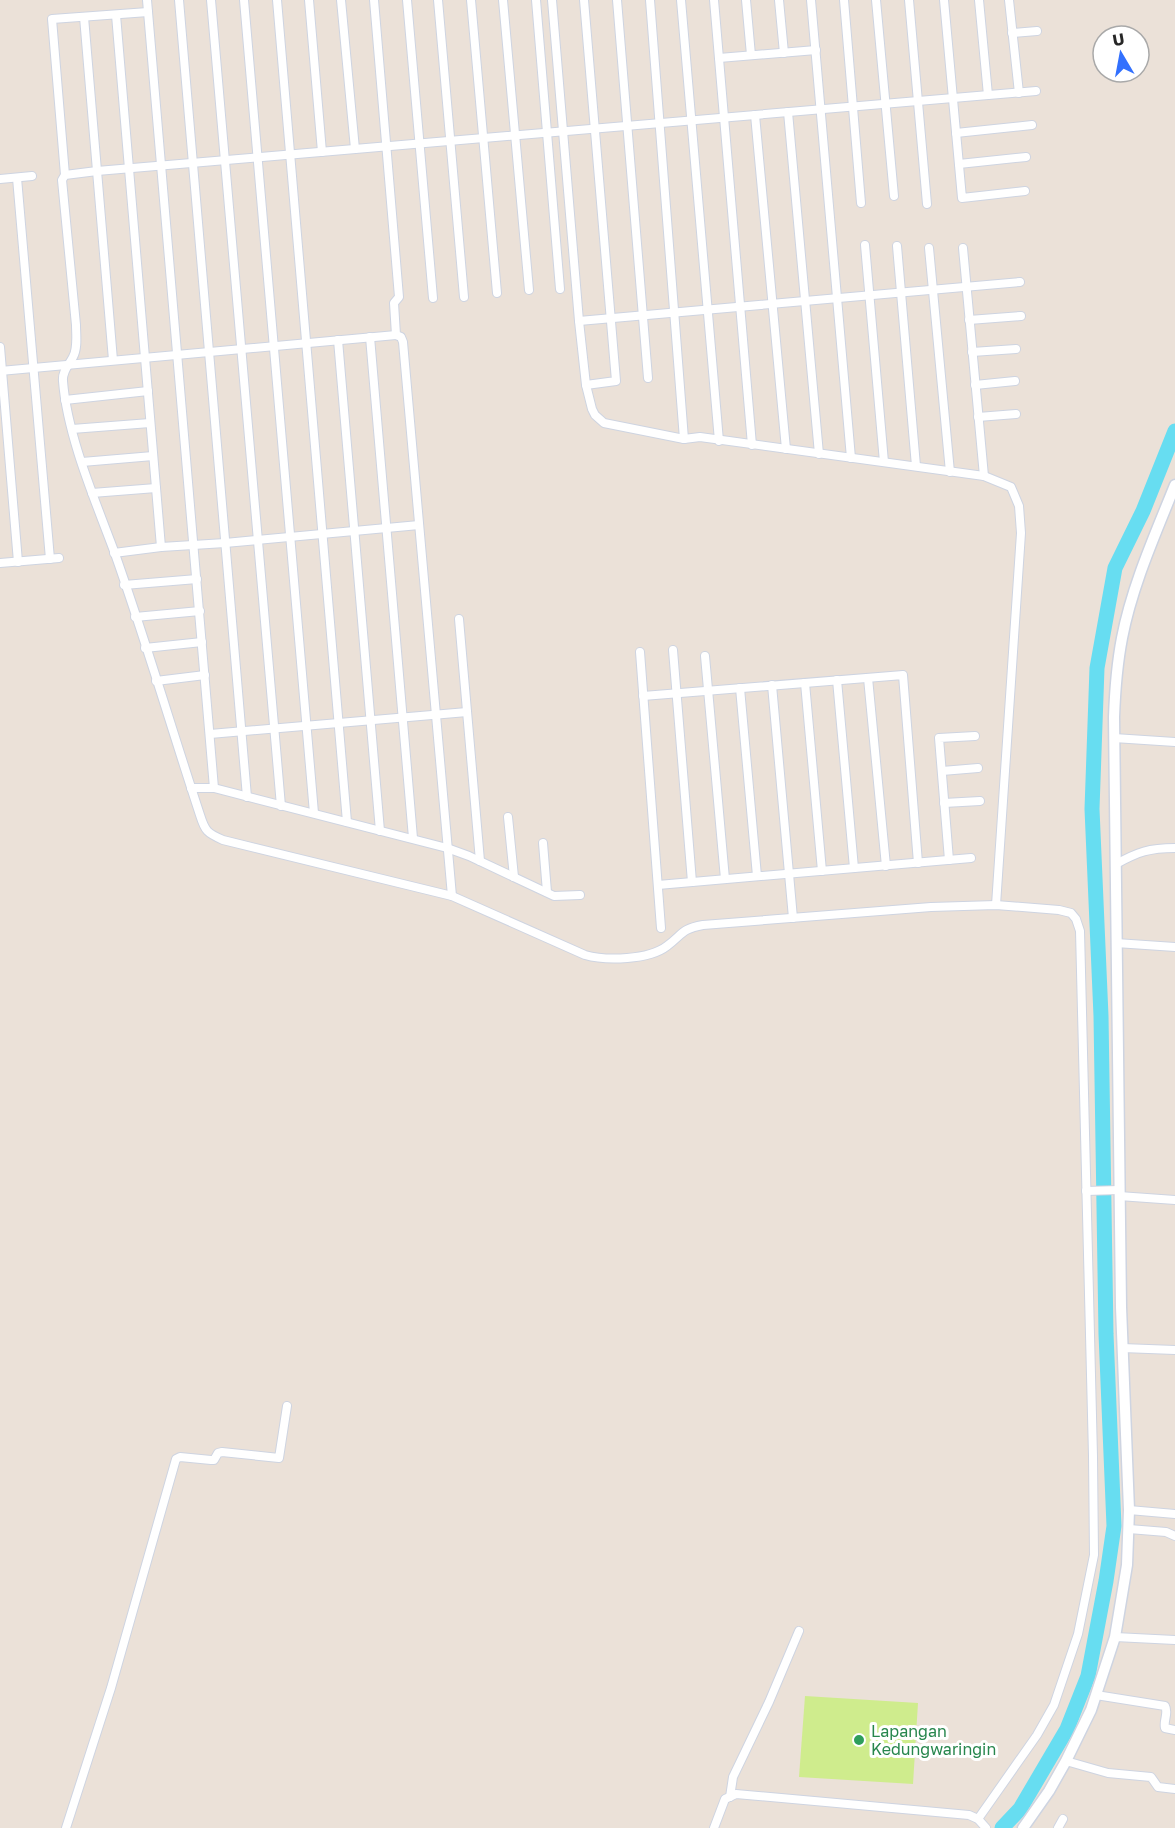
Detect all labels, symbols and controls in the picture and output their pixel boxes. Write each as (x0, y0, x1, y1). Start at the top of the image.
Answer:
north arrow (1091, 24, 1151, 84)
text: U (1111, 28, 1126, 50)
place label: Lapangan Kedungwaringin (871, 1721, 996, 1759)
marker: Lapangan Kedungwaringin (852, 1733, 866, 1747)

